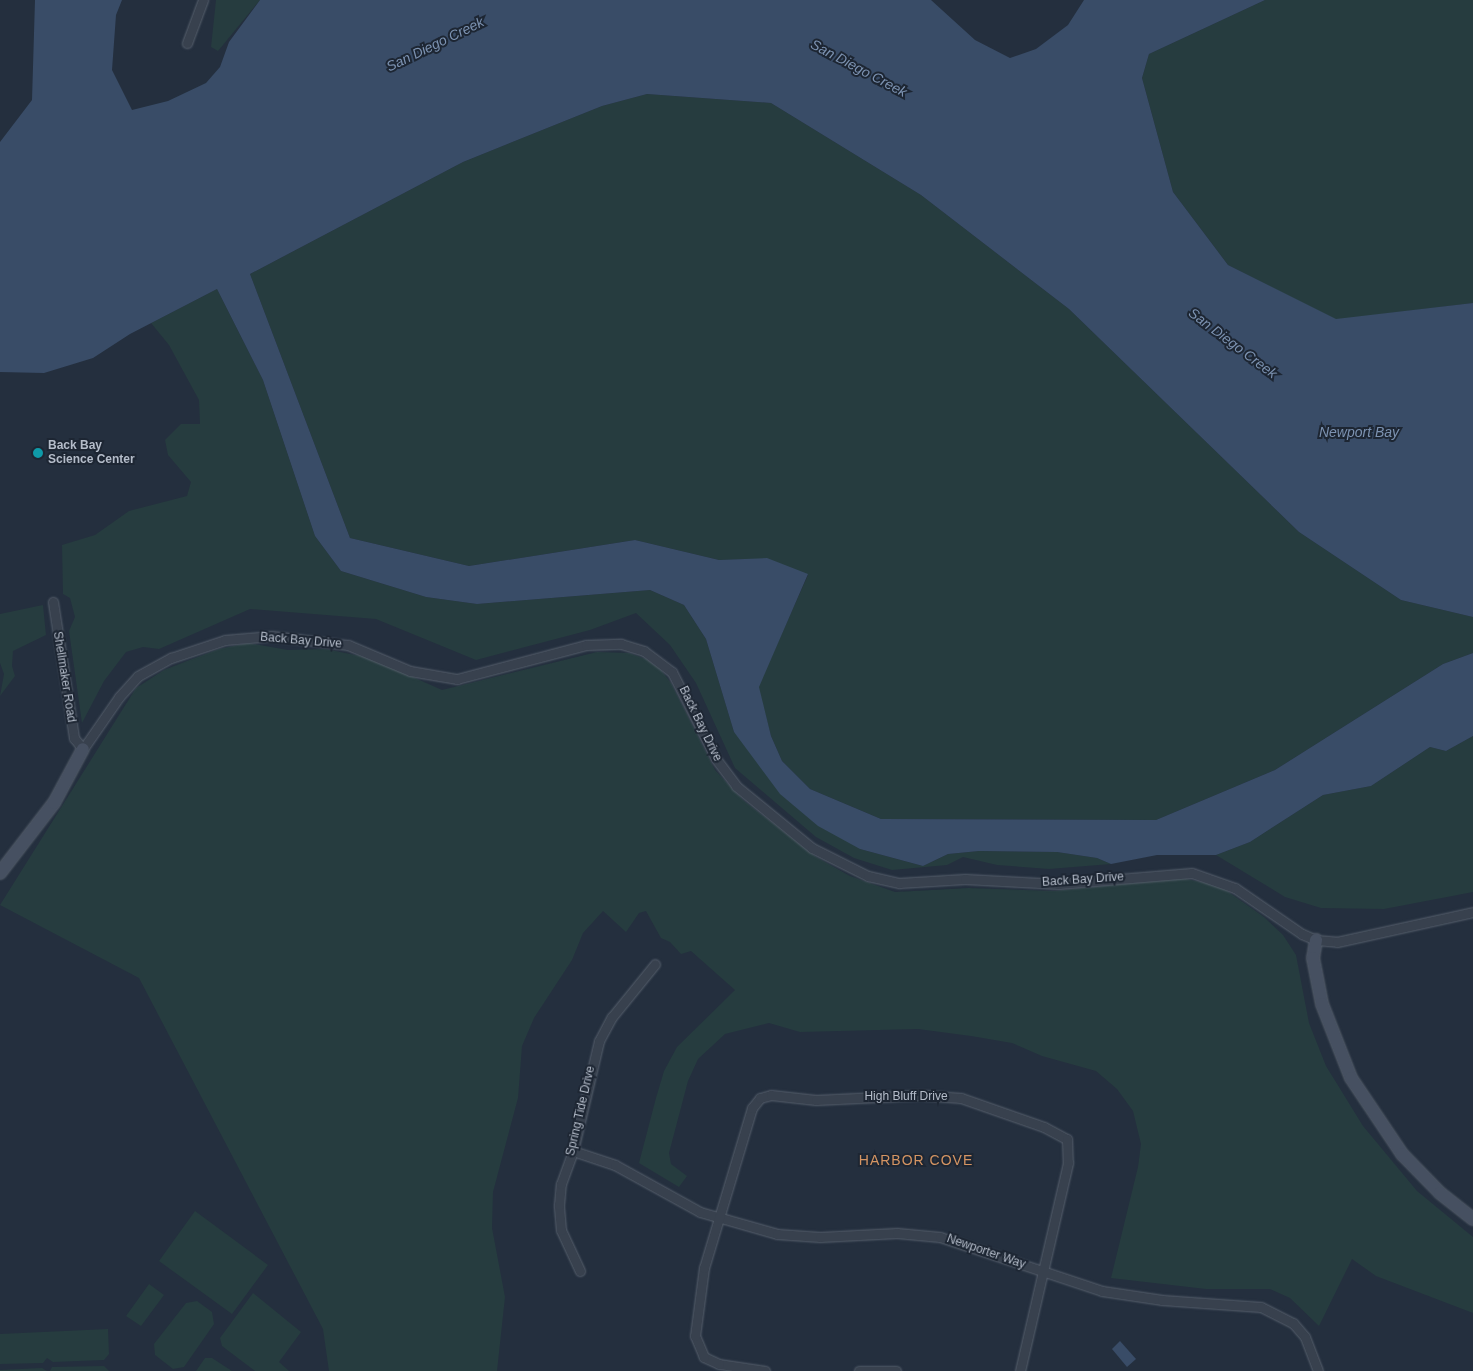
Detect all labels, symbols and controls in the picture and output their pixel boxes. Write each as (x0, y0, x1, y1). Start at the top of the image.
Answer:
water label: San Diego Creek (383, 13, 487, 75)
water label: San Diego Creek (808, 36, 910, 100)
water label: San Diego Creek (1185, 304, 1281, 382)
water label: Newport Bay (1319, 424, 1399, 440)
place label: Back Bay Science Center (48, 439, 135, 467)
marker: Back Bay Science Center (32, 447, 44, 459)
street label: Shellmaker Road (50, 630, 78, 724)
street label: Back Bay Drive (260, 630, 342, 652)
street label: Back Bay Drive (676, 684, 724, 764)
street label: Back Bay Drive (1042, 870, 1124, 890)
street label: Spring Tide Drive (564, 1064, 598, 1158)
street label: High Bluff Drive (864, 1090, 948, 1104)
district label: HARBOR COVE (857, 1152, 975, 1168)
street label: Newporter Way (945, 1232, 1027, 1272)

